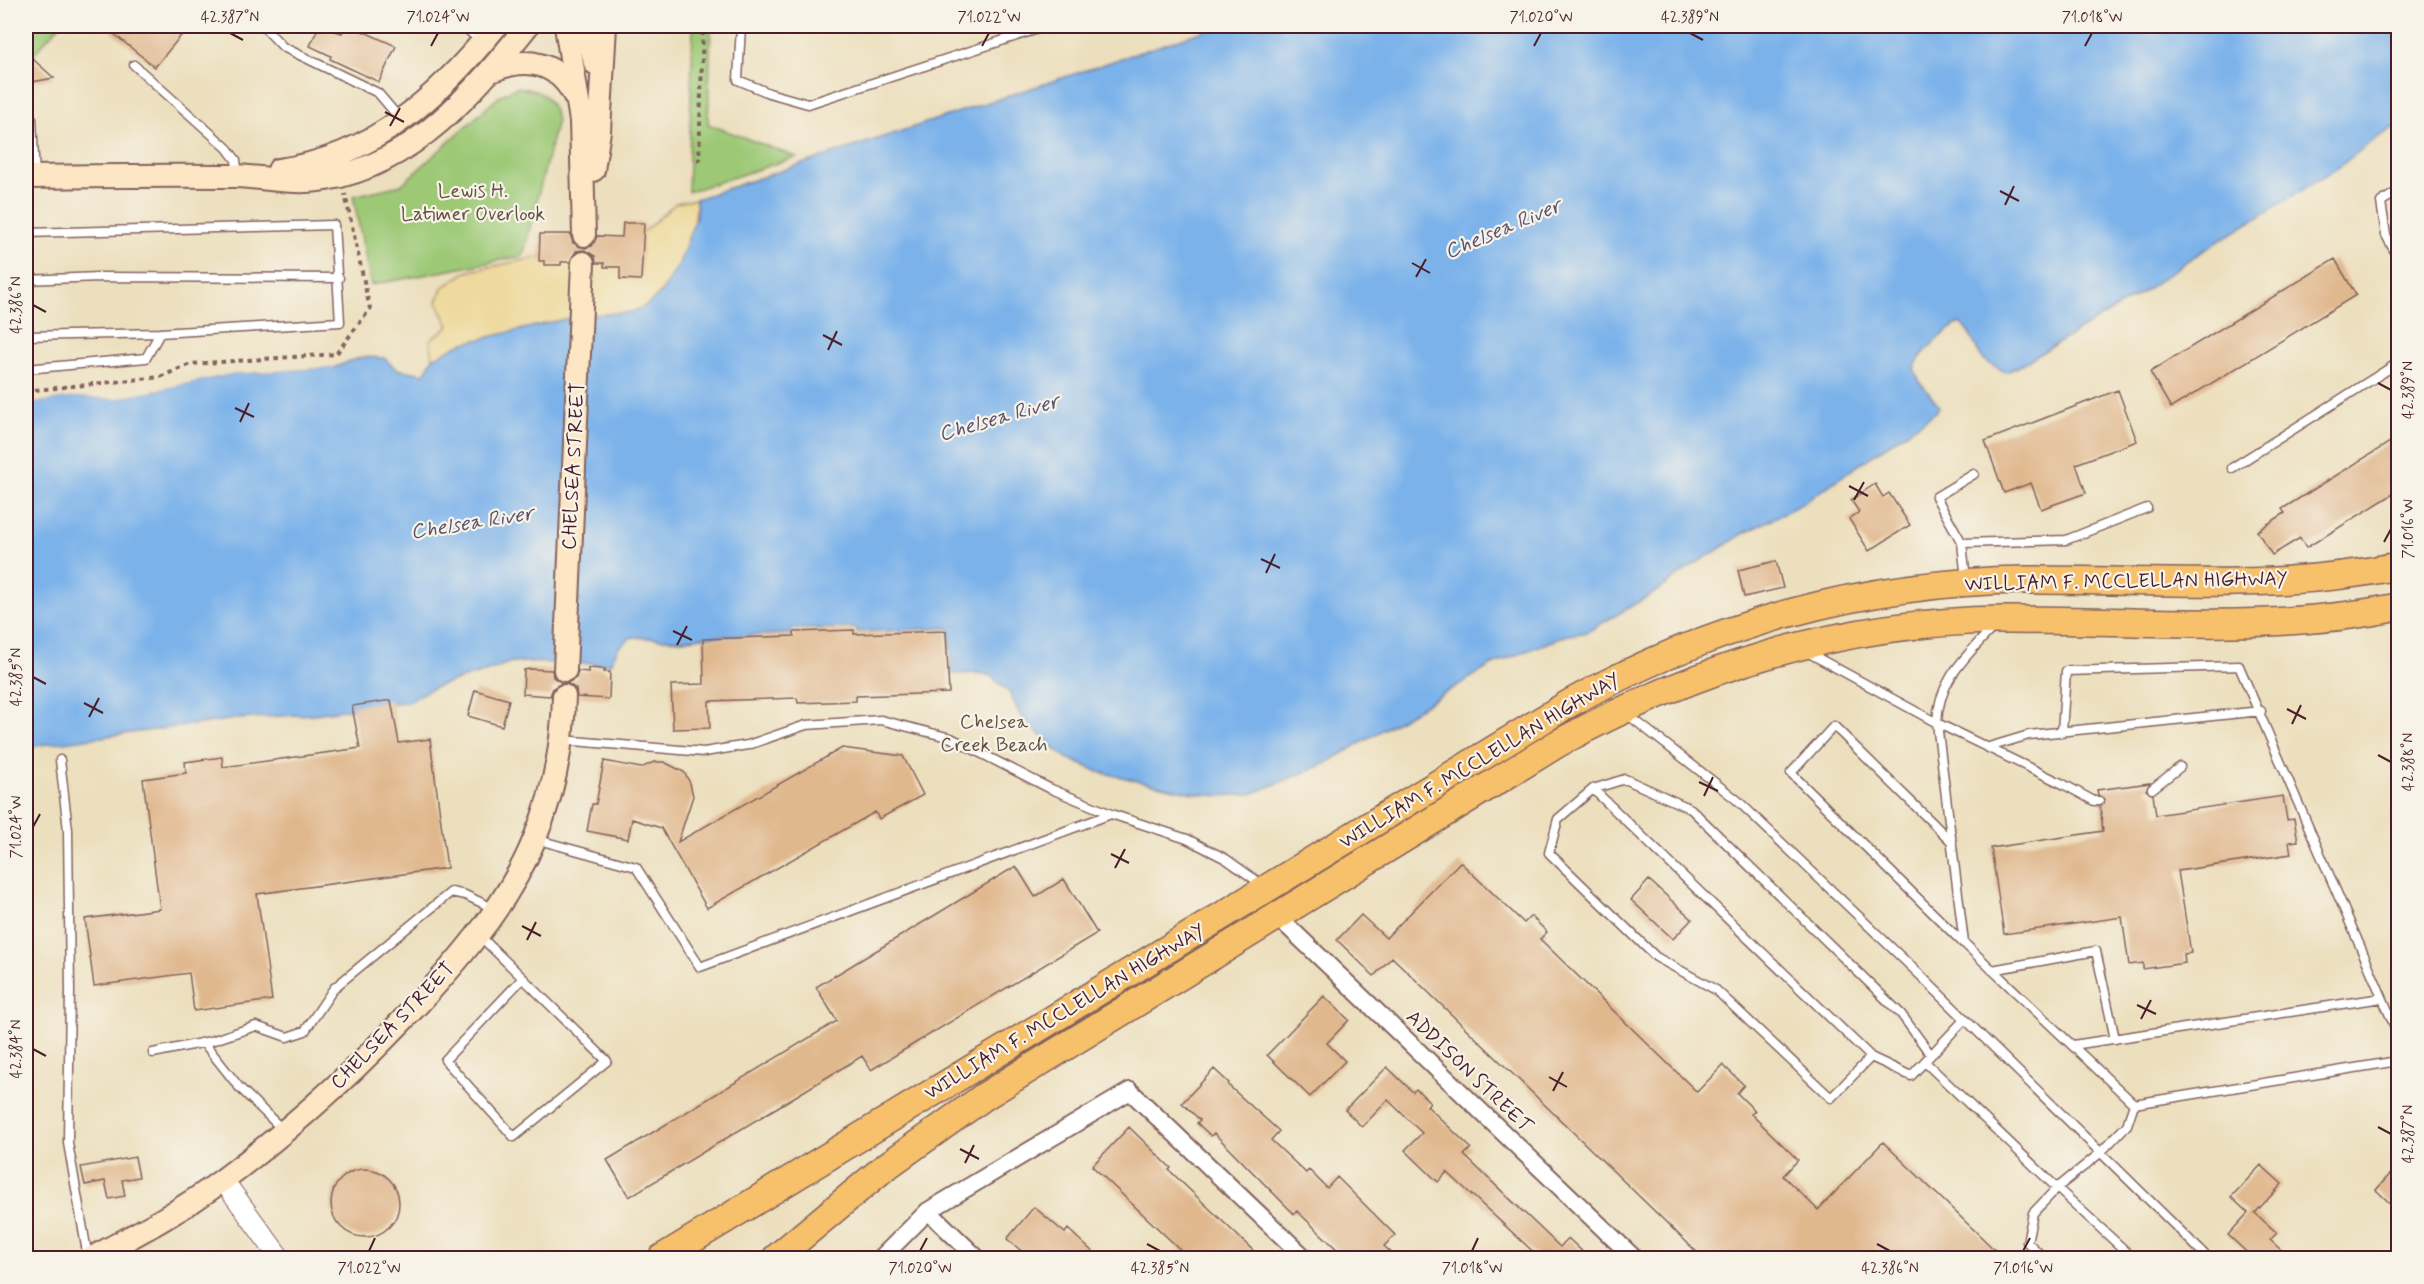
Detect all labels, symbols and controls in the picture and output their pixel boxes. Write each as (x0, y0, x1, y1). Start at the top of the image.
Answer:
text: 42.387°N (201, 8, 259, 28)
text: 71.024°W (407, 8, 469, 28)
text: 71.022°W (957, 8, 1021, 28)
text: 71.020°W (1509, 8, 1573, 28)
text: 42.389°N (1661, 8, 1719, 28)
text: 71.018°W (2062, 8, 2122, 28)
park label: Lewis H. Latimer Overlook (401, 178, 545, 228)
water label: Chelsea River (1441, 191, 1568, 266)
text: 42.386°N (7, 276, 27, 334)
text: 42.389°N (2399, 361, 2419, 419)
street label: CHELSEA STREET (556, 381, 592, 551)
water label: Chelsea River (936, 387, 1065, 449)
water label: Chelsea River (409, 499, 539, 547)
text: 71.016°W (2399, 499, 2419, 559)
street label: WILLIAM F. MCCLELLAN HIGHWAY (1964, 566, 2288, 598)
text: 42.385°N (7, 648, 27, 706)
street label: WILLIAM F. MCCLELLAN HIGHWAY (1334, 666, 1626, 856)
park label: Chelsea Creek Beach (940, 709, 1048, 759)
text: 42.388°N (2399, 733, 2419, 791)
text: 71.024°W (7, 796, 27, 858)
street label: WILLIAM F. MCCLELLAN HIGHWAY (919, 917, 1211, 1107)
street label: CHELSEA STREET (325, 956, 461, 1096)
street label: ADDISON STREET (1400, 1004, 1539, 1141)
text: 42.384°N (7, 1019, 27, 1079)
text: 42.387°N (2399, 1105, 2419, 1163)
text: 71.022°W (337, 1259, 401, 1279)
text: 71.020°W (888, 1259, 952, 1279)
text: 42.385°N (1131, 1259, 1189, 1279)
text: 71.018°W (1442, 1259, 1502, 1279)
text: 42.386°N (1861, 1259, 1919, 1279)
text: 71.016°W (1993, 1259, 2053, 1279)

